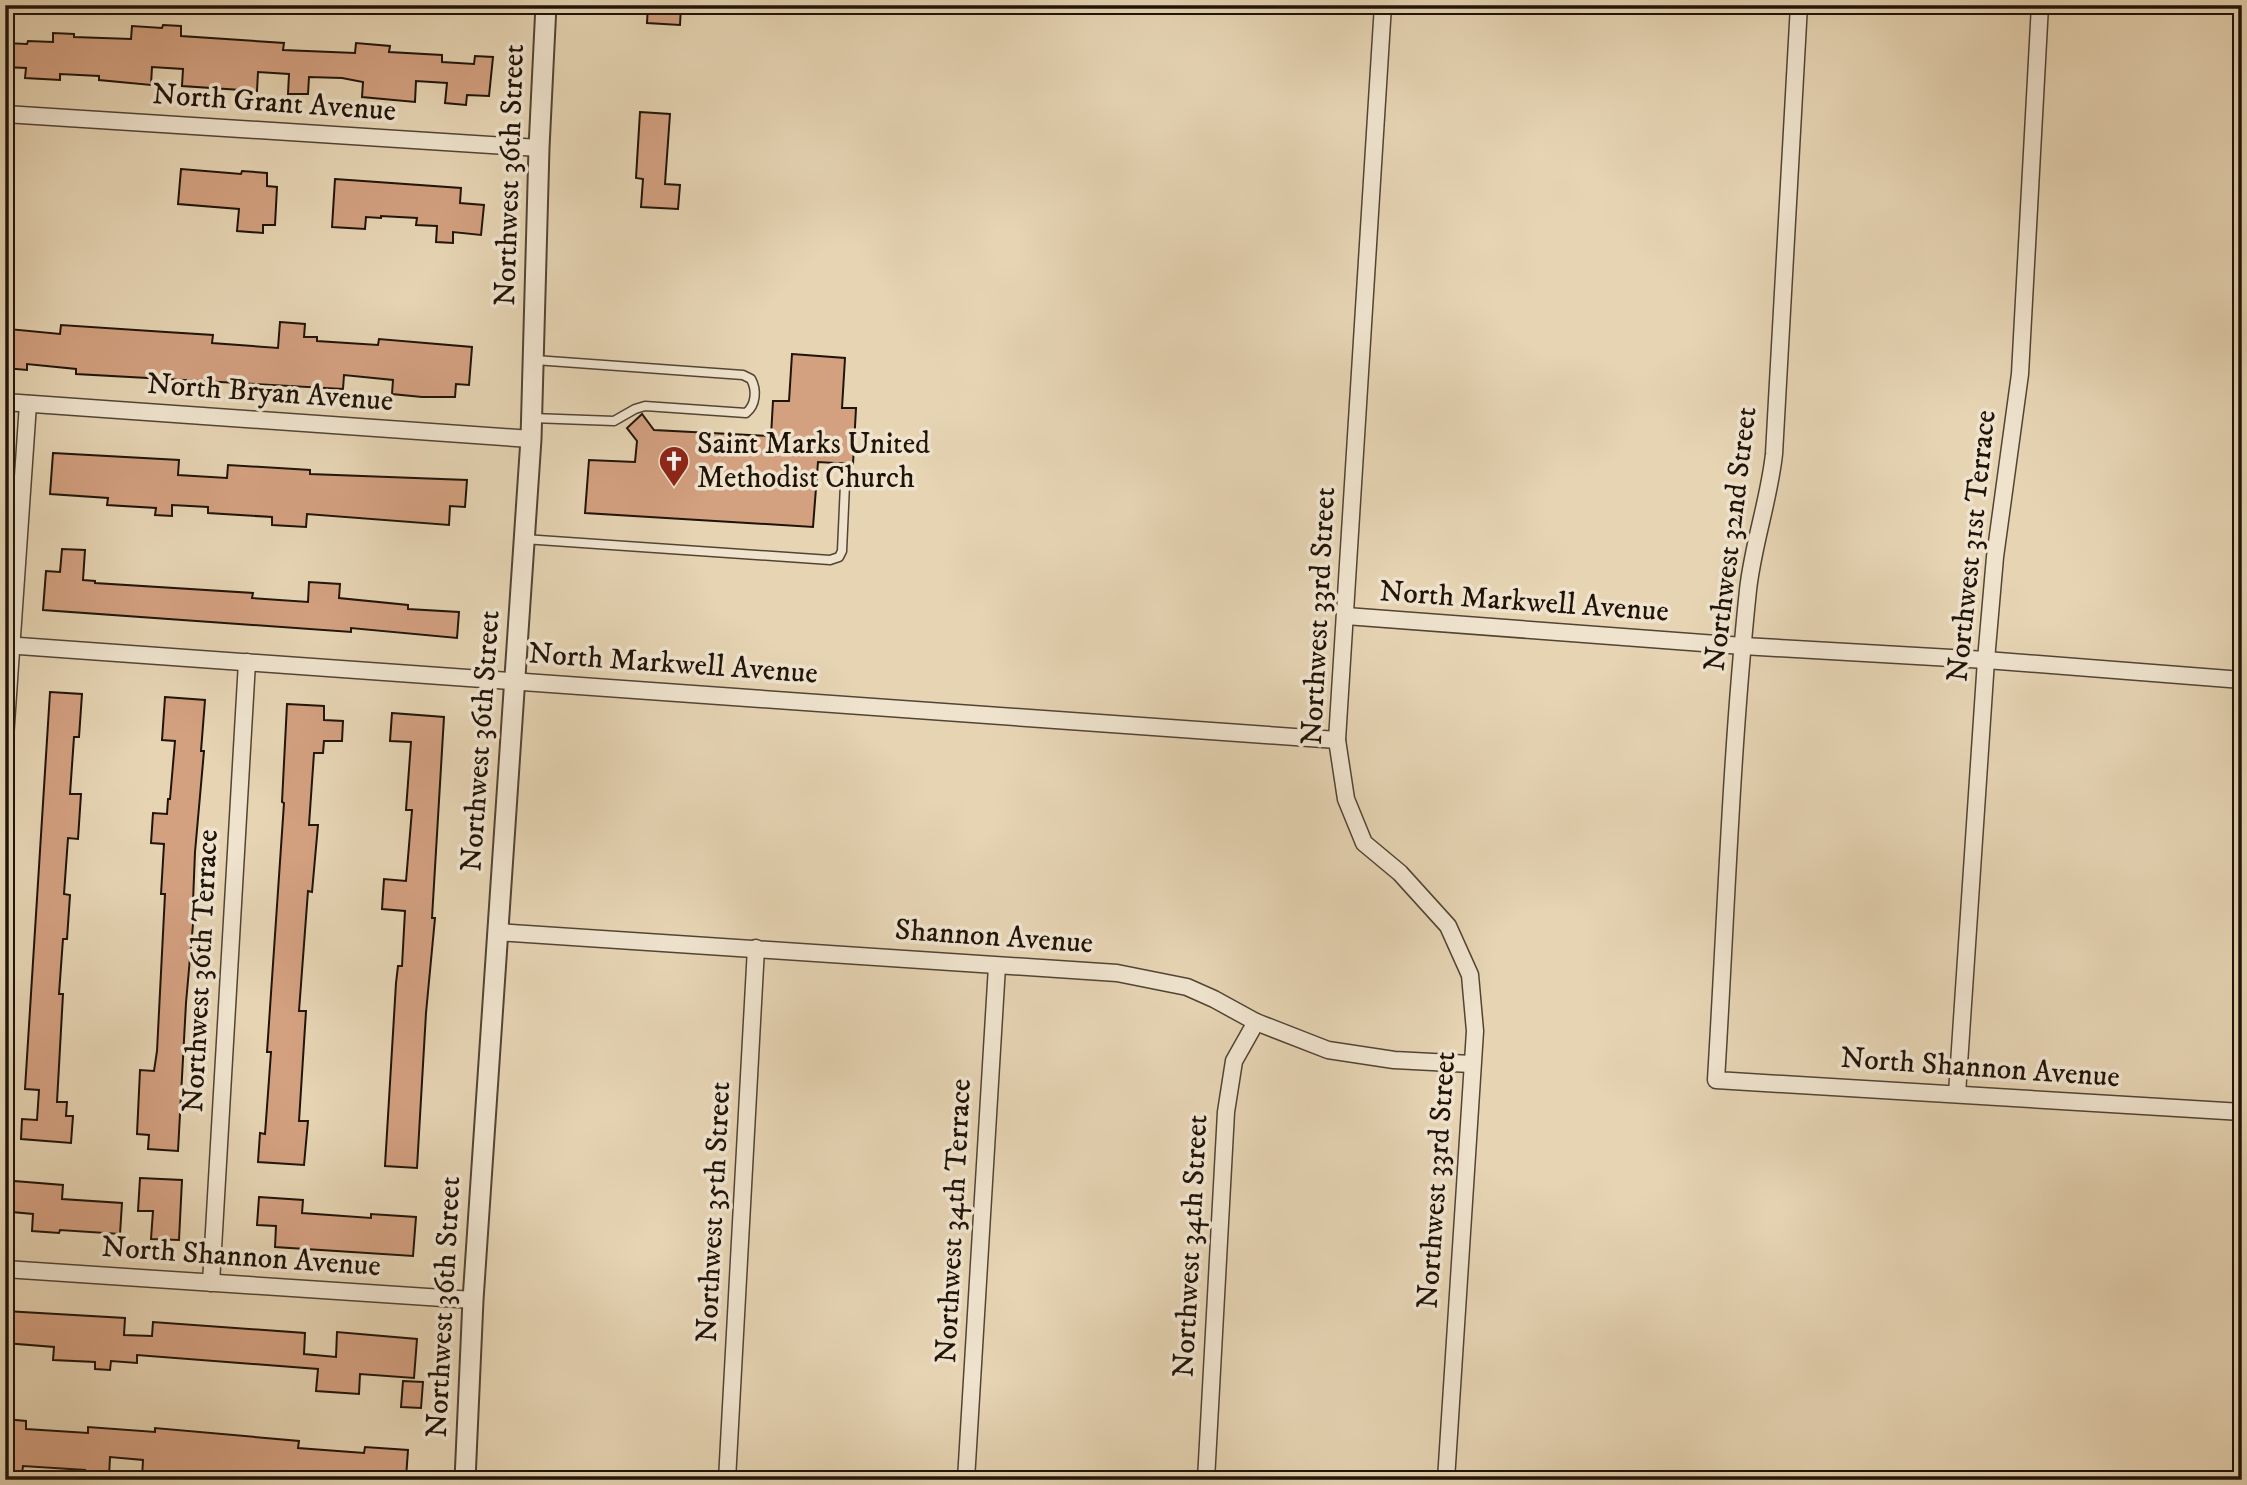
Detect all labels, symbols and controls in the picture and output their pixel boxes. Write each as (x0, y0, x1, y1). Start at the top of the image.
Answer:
street label: Northwest 36th Street (487, 43, 533, 307)
street label: North Grant Avenue (151, 76, 397, 130)
street label: North Bryan Avenue (146, 366, 394, 420)
street label: Northwest 32nd Street (1696, 405, 1766, 673)
street label: Northwest 31st Terrace (1939, 408, 2005, 684)
place label: Saint Marks United Methodist Church (697, 426, 930, 497)
church icon: Saint Marks United Methodist Church (657, 444, 691, 488)
street label: Northwest 33rd Street (1294, 486, 1344, 746)
street label: North Markwell Avenue (1378, 573, 1670, 631)
street label: Northwest 36th Street (453, 609, 509, 873)
street label: North Markwell Avenue (527, 635, 819, 693)
street label: Northwest 36th Terrace (175, 828, 227, 1114)
street label: Shannon Avenue (894, 912, 1094, 962)
street label: North Shannon Avenue (1839, 1040, 2121, 1096)
street label: Northwest 33rd Street (1410, 1050, 1464, 1310)
street label: Northwest 34th Terrace (928, 1078, 980, 1364)
street label: Northwest 35th Street (689, 1081, 739, 1343)
street label: Northwest 34th Street (1166, 1113, 1216, 1379)
street label: Northwest 36th Street (419, 1175, 469, 1439)
street label: North Shannon Avenue (100, 1229, 382, 1285)

